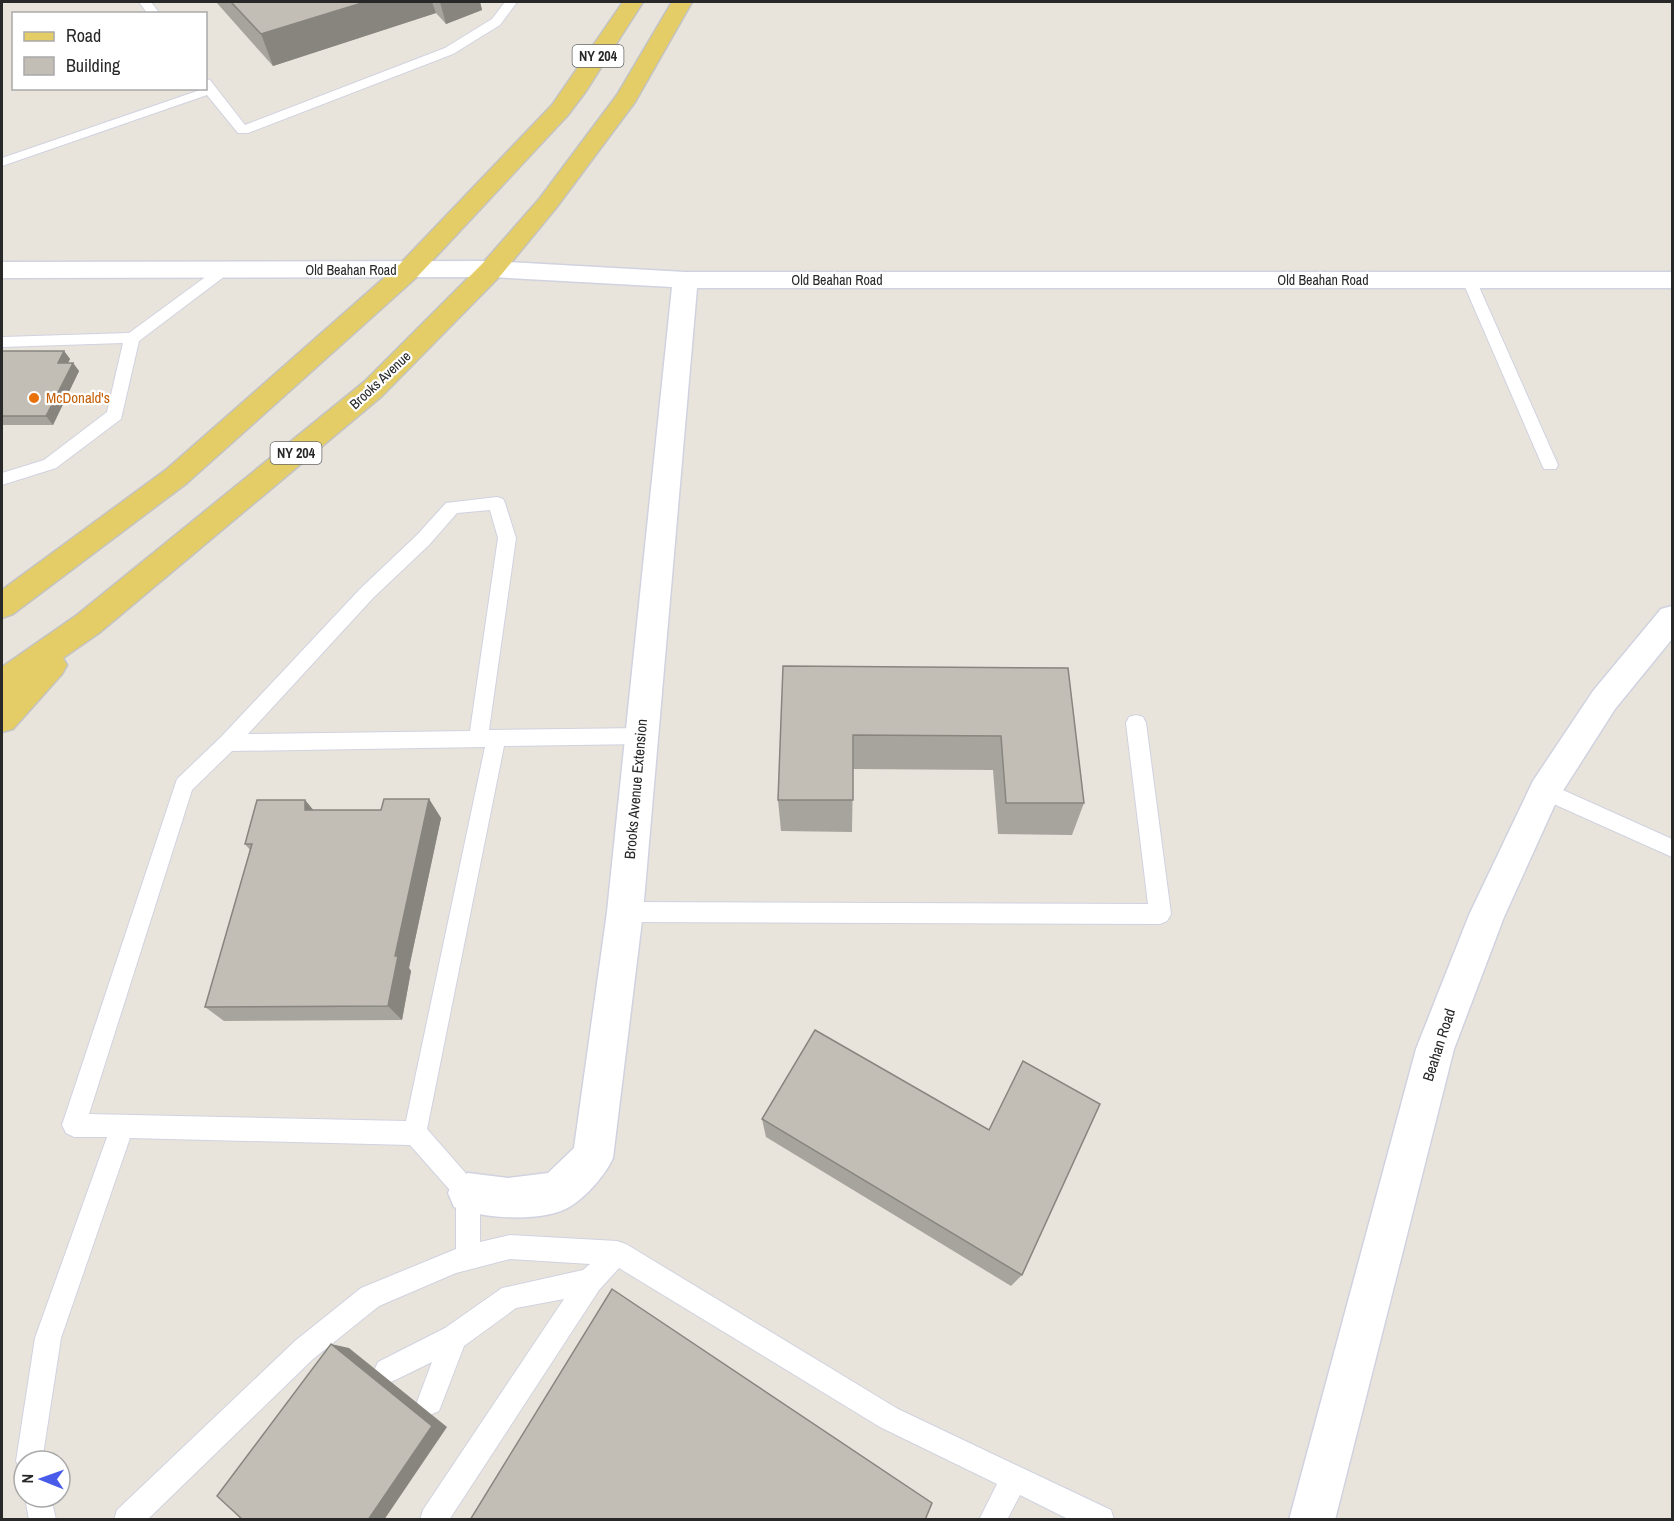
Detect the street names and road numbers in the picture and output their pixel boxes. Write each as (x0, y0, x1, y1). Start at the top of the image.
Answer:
road number: NY 204 (572, 45, 624, 67)
street label: Old Beahan Road (305, 261, 397, 279)
street label: Old Beahan Road (791, 271, 883, 289)
street label: Old Beahan Road (1277, 271, 1369, 289)
street label: Brooks Avenue (346, 347, 414, 413)
road number: NY 204 (270, 442, 322, 464)
street label: Brooks Avenue Extension (619, 718, 652, 860)
street label: Beahan Road (1417, 1006, 1460, 1084)

